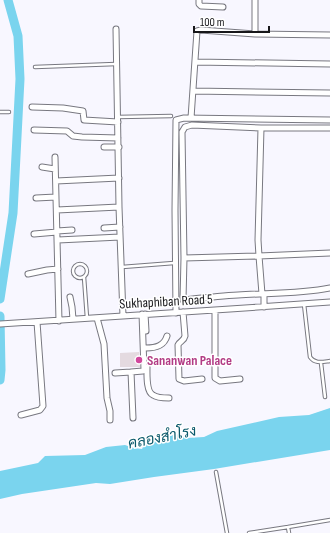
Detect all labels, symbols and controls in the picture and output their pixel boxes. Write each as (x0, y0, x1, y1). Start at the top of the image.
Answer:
scale bar (194, 8, 269, 34)
text: 100 m (200, 15, 225, 30)
street label: Sukhaphiban Road 5 (119, 291, 214, 312)
place label: Sananwan Palace (147, 352, 232, 369)
marker: Sananwan Palace (134, 355, 144, 365)
water label: คลองสำโรง (126, 421, 198, 453)

